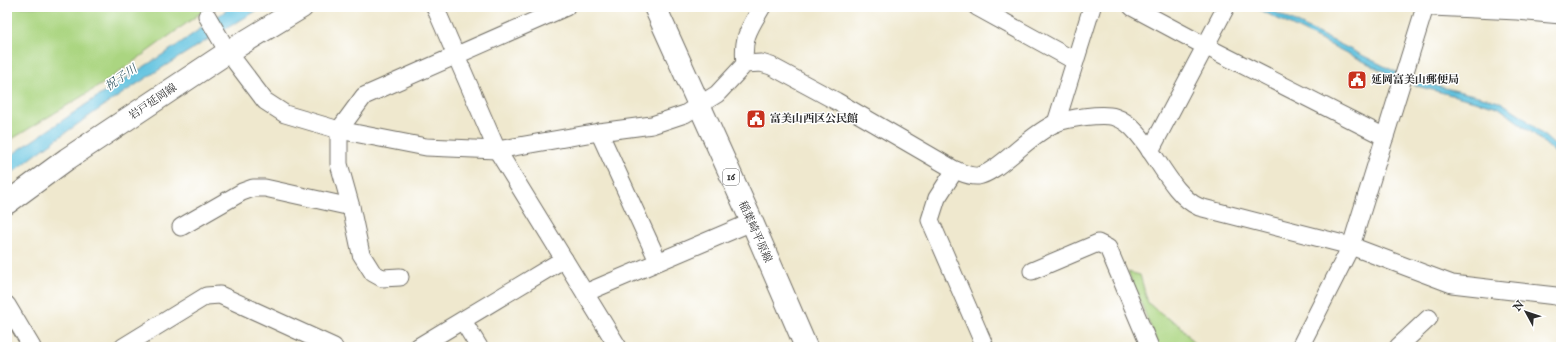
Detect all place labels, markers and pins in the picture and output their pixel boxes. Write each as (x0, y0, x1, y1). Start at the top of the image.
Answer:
public building icon: 延岡富美山郵便局 (1346, 69, 1368, 91)
place label: 延岡富美山郵便局 (1371, 73, 1459, 87)
public building icon: 富美山西区公民館 (745, 108, 767, 130)
place label: 富美山西区公民館 (770, 112, 858, 126)

